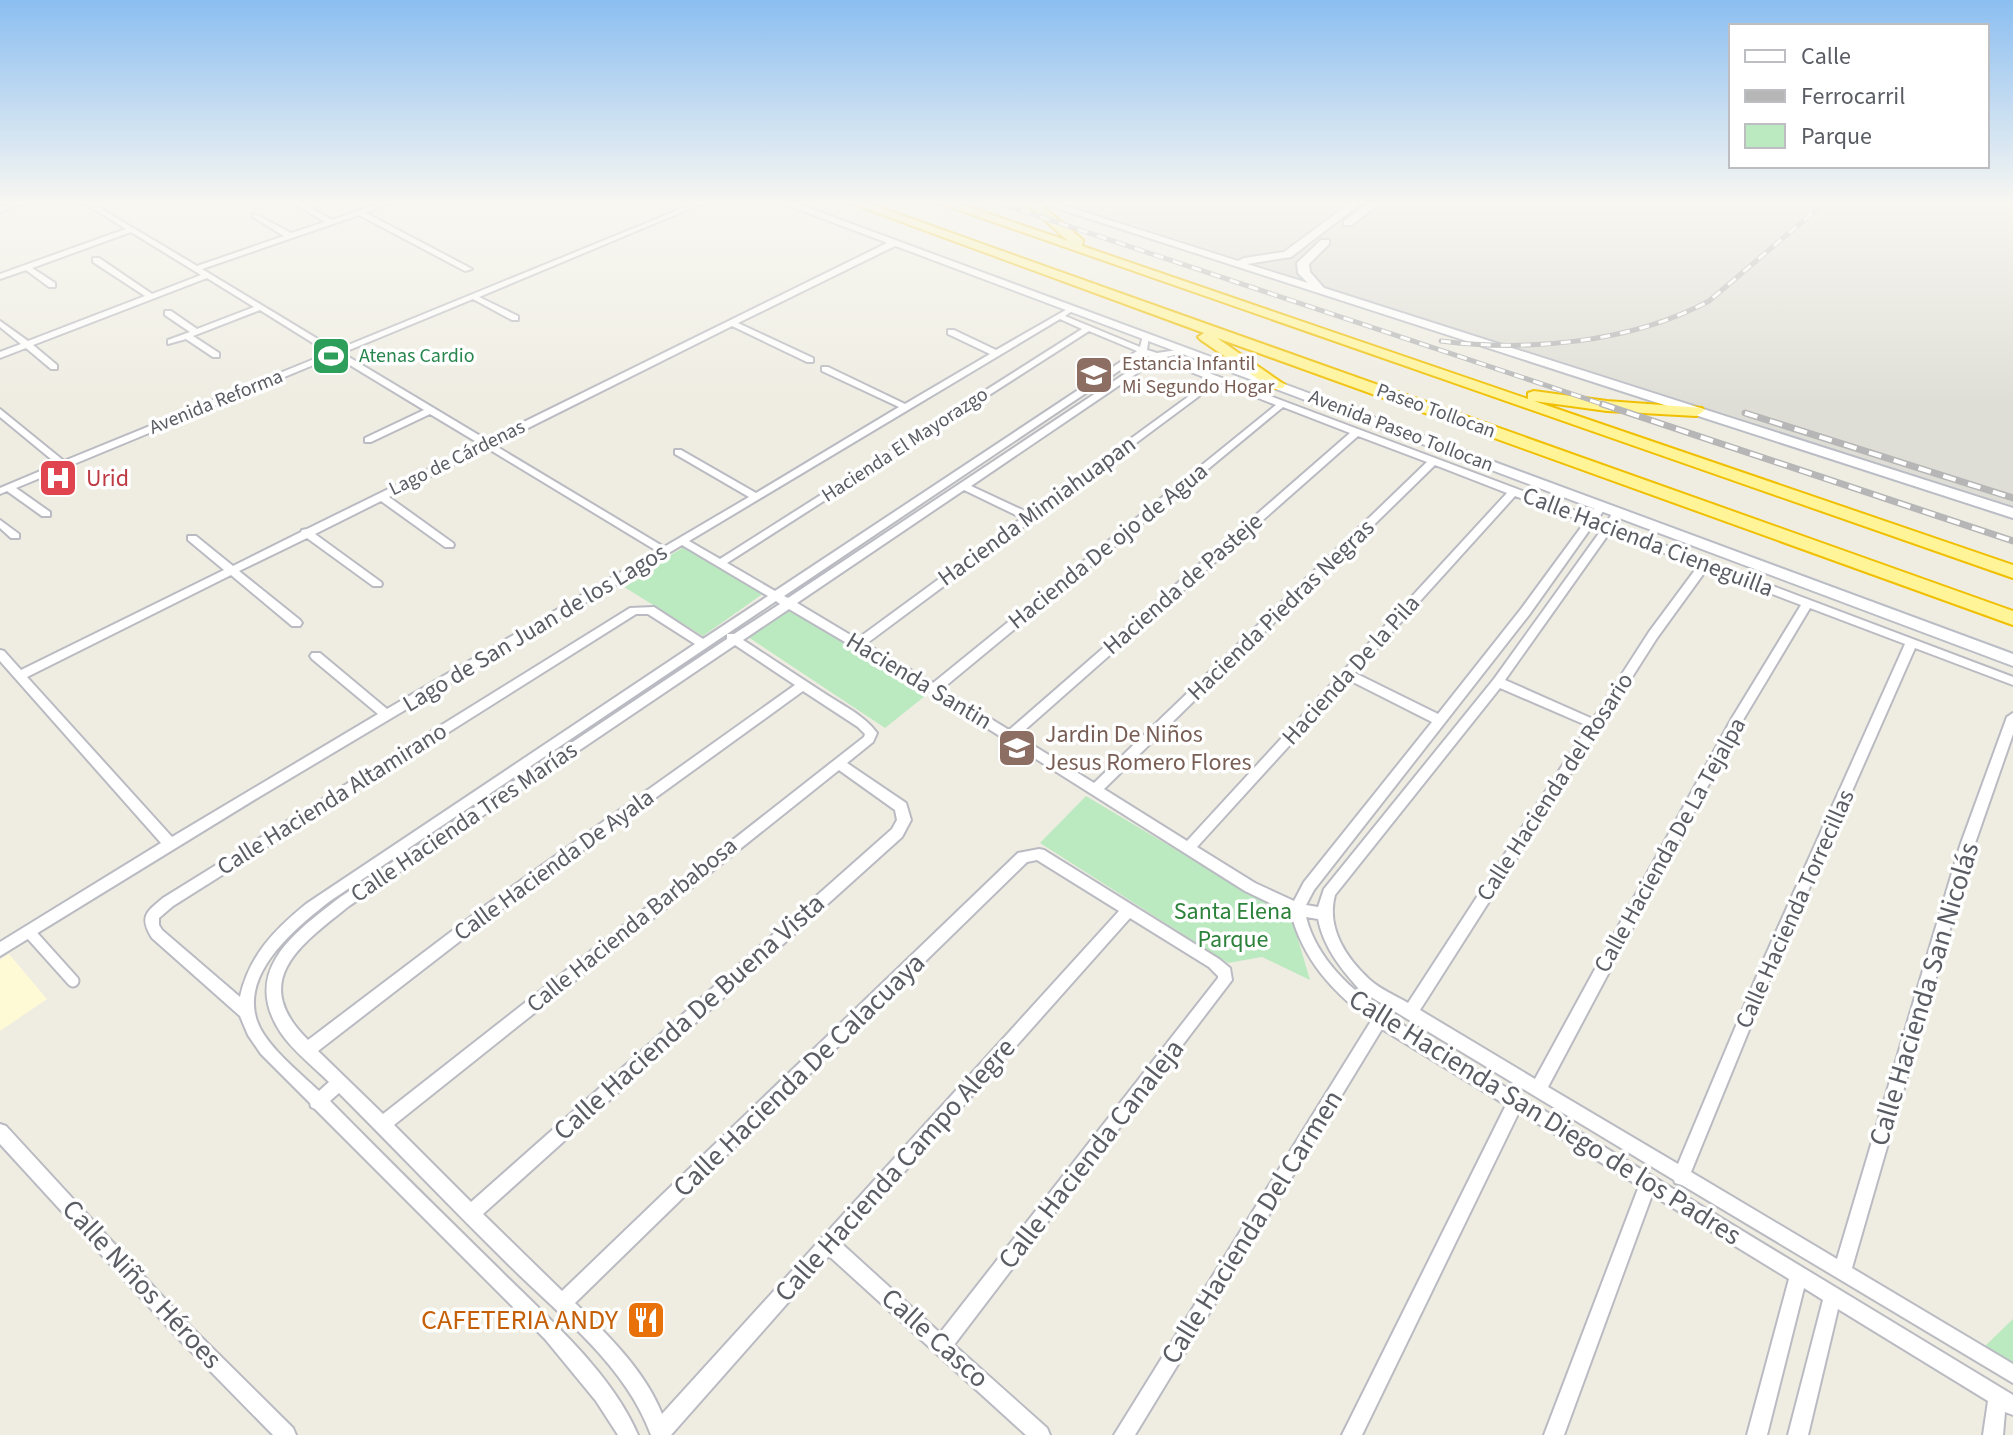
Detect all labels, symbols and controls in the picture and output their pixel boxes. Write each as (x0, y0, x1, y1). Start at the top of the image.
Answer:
legend (1729, 24, 1989, 168)
text: Calle (1801, 39, 1851, 74)
text: Ferrocarril (1801, 79, 1905, 114)
text: Parque (1801, 119, 1872, 154)
sports icon: Atenas Cardio (310, 335, 352, 377)
place label: Atenas Cardio (359, 342, 475, 370)
place label: Estancia Infantil Mi Segundo Hogar (1122, 350, 1274, 401)
school or university icon: Estancia Infantil Mi Segundo Hogar (1073, 354, 1115, 396)
street label: Avenida Reforma (145, 362, 287, 442)
street label: Paseo Tollocan (1373, 376, 1499, 446)
street label: Hacienda El Mayorazgo (816, 381, 994, 509)
street label: Avenida Paseo Tollocan (1305, 383, 1497, 479)
street label: Lago de Cárdenas (384, 413, 530, 503)
street label: Hacienda Mimiahuapan (931, 427, 1143, 595)
street label: Hacienda De ojo de Agua (1000, 454, 1216, 638)
hospital icon: Urid (37, 457, 79, 499)
place label: Urid (86, 461, 129, 496)
street label: Calle Hacienda Cieneguilla (1517, 478, 1779, 606)
street label: Hacienda de Pasteje (1095, 505, 1271, 663)
street label: Hacienda Piedras Negras (1179, 511, 1383, 709)
street label: Lago de San Juan de los Lagos (396, 535, 674, 721)
street label: Hacienda De la Pila (1274, 587, 1428, 753)
street label: Hacienda Santin (839, 624, 999, 738)
street label: Calle Hacienda del Rosario (1468, 666, 1642, 908)
street label: Calle Hacienda De La Tejalpa (1585, 711, 1755, 979)
street label: Calle Hacienda Altamirano (210, 714, 454, 884)
place label: Jardin De Niños Jesus Romero Flores (1045, 717, 1252, 780)
school or university icon: Jardin De Niños Jesus Romero Flores (996, 727, 1038, 769)
street label: Calle Hacienda Tres Marías (343, 733, 585, 911)
street label: Calle Hacienda De Ayala (447, 780, 661, 950)
street label: Calle Hacienda Torrecillas (1726, 784, 1864, 1034)
street label: Calle Hacienda Barbabosa (519, 829, 745, 1021)
street label: Calle Hacienda San Nicolás (1859, 837, 1989, 1151)
street label: Calle Hacienda De Buena Vista (544, 884, 834, 1150)
park label: Santa Elena Parque (1174, 894, 1292, 957)
street label: Calle Hacienda De Calacuaya (664, 944, 934, 1206)
street label: Calle Hacienda San Diego de los Padres (1341, 979, 1749, 1255)
street label: Calle Hacienda Campo Alegre (765, 1029, 1025, 1311)
street label: Calle Hacienda Canaleja (988, 1031, 1194, 1277)
street label: Calle Hacienda Del Carmen (1151, 1082, 1353, 1372)
street label: Calle Niños Héroes (53, 1190, 231, 1378)
street label: Calle Casco (872, 1279, 998, 1397)
restaurant icon: CAFETERIA ANDY (625, 1299, 667, 1341)
place label: CAFETERIA ANDY (421, 1300, 619, 1340)

